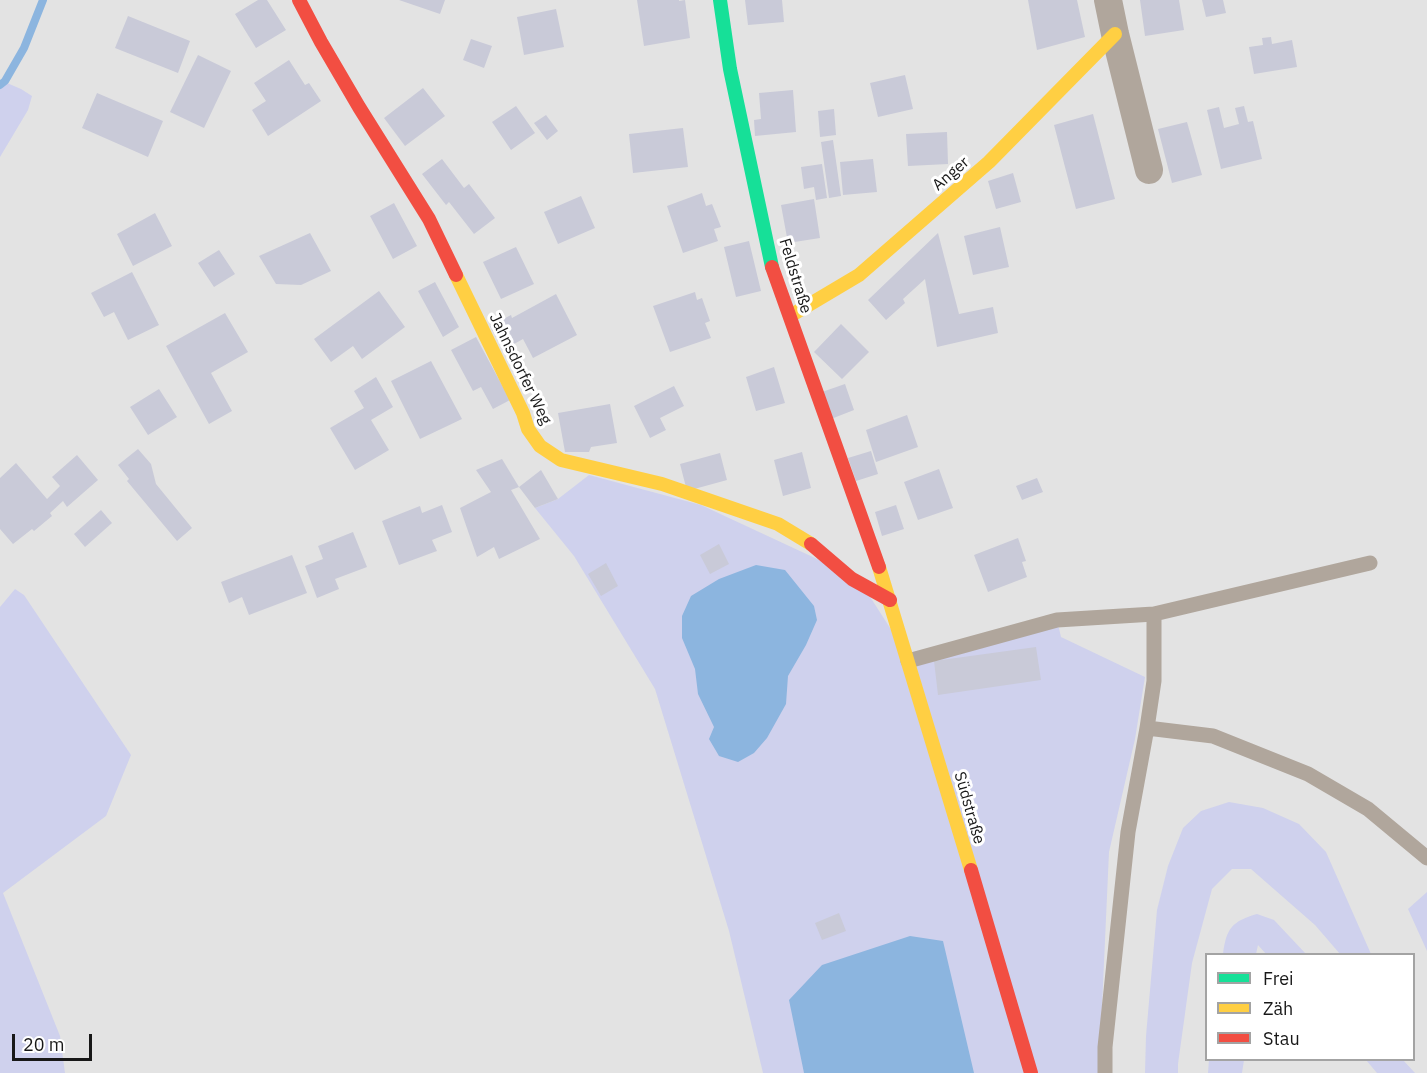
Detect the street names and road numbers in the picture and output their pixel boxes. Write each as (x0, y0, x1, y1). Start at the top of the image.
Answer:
street label: Anger (929, 153, 973, 195)
street label: Feldstraße (774, 236, 816, 316)
street label: Jahnsdorfer Weg (485, 310, 555, 428)
street label: Südstraße (950, 770, 988, 846)

